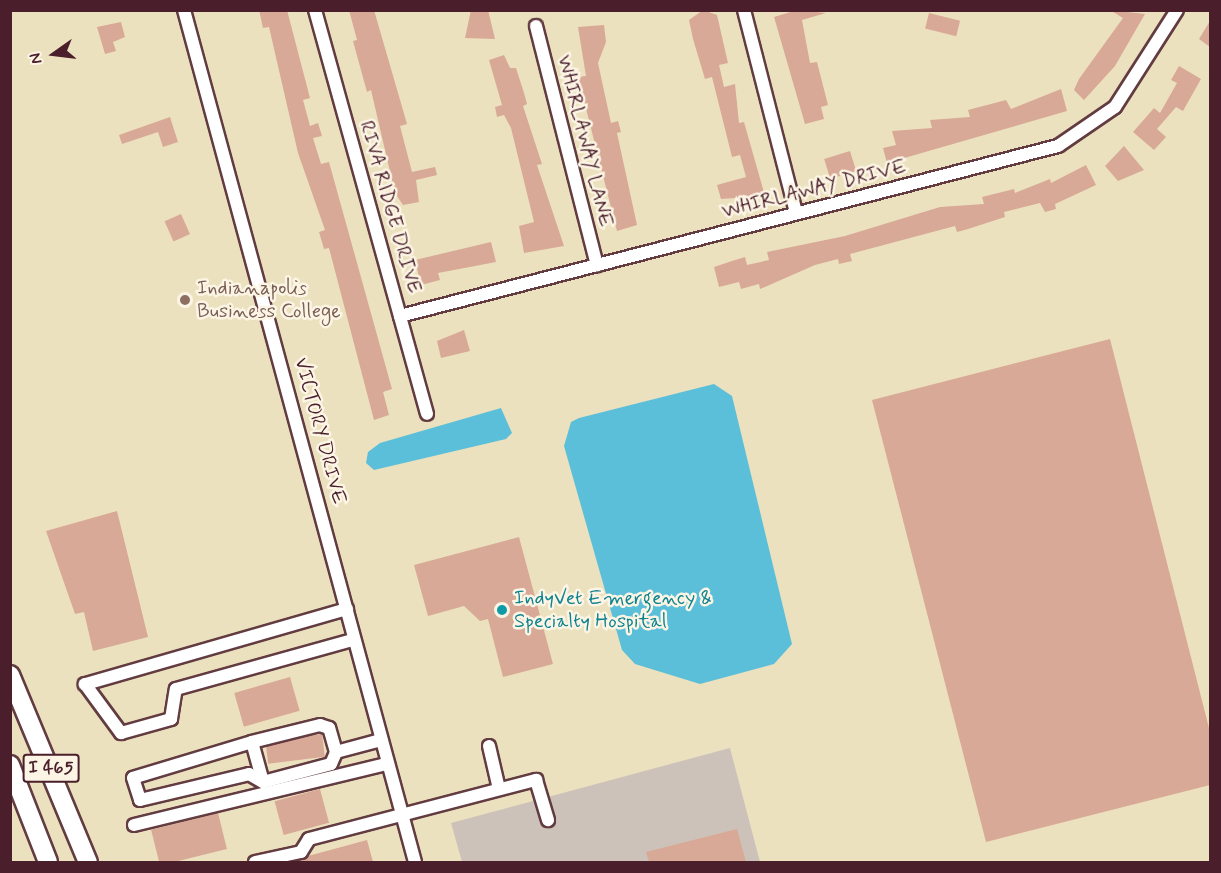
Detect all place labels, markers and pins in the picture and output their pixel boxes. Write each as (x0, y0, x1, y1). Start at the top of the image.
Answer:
place label: Indianapolis Business College (197, 276, 340, 323)
marker: Indianapolis Business College (178, 293, 192, 307)
place label: IndyVet Emergency & Specialty Hospital (514, 586, 697, 633)
marker: IndyVet Emergency & Specialty Hospital (495, 603, 509, 617)

